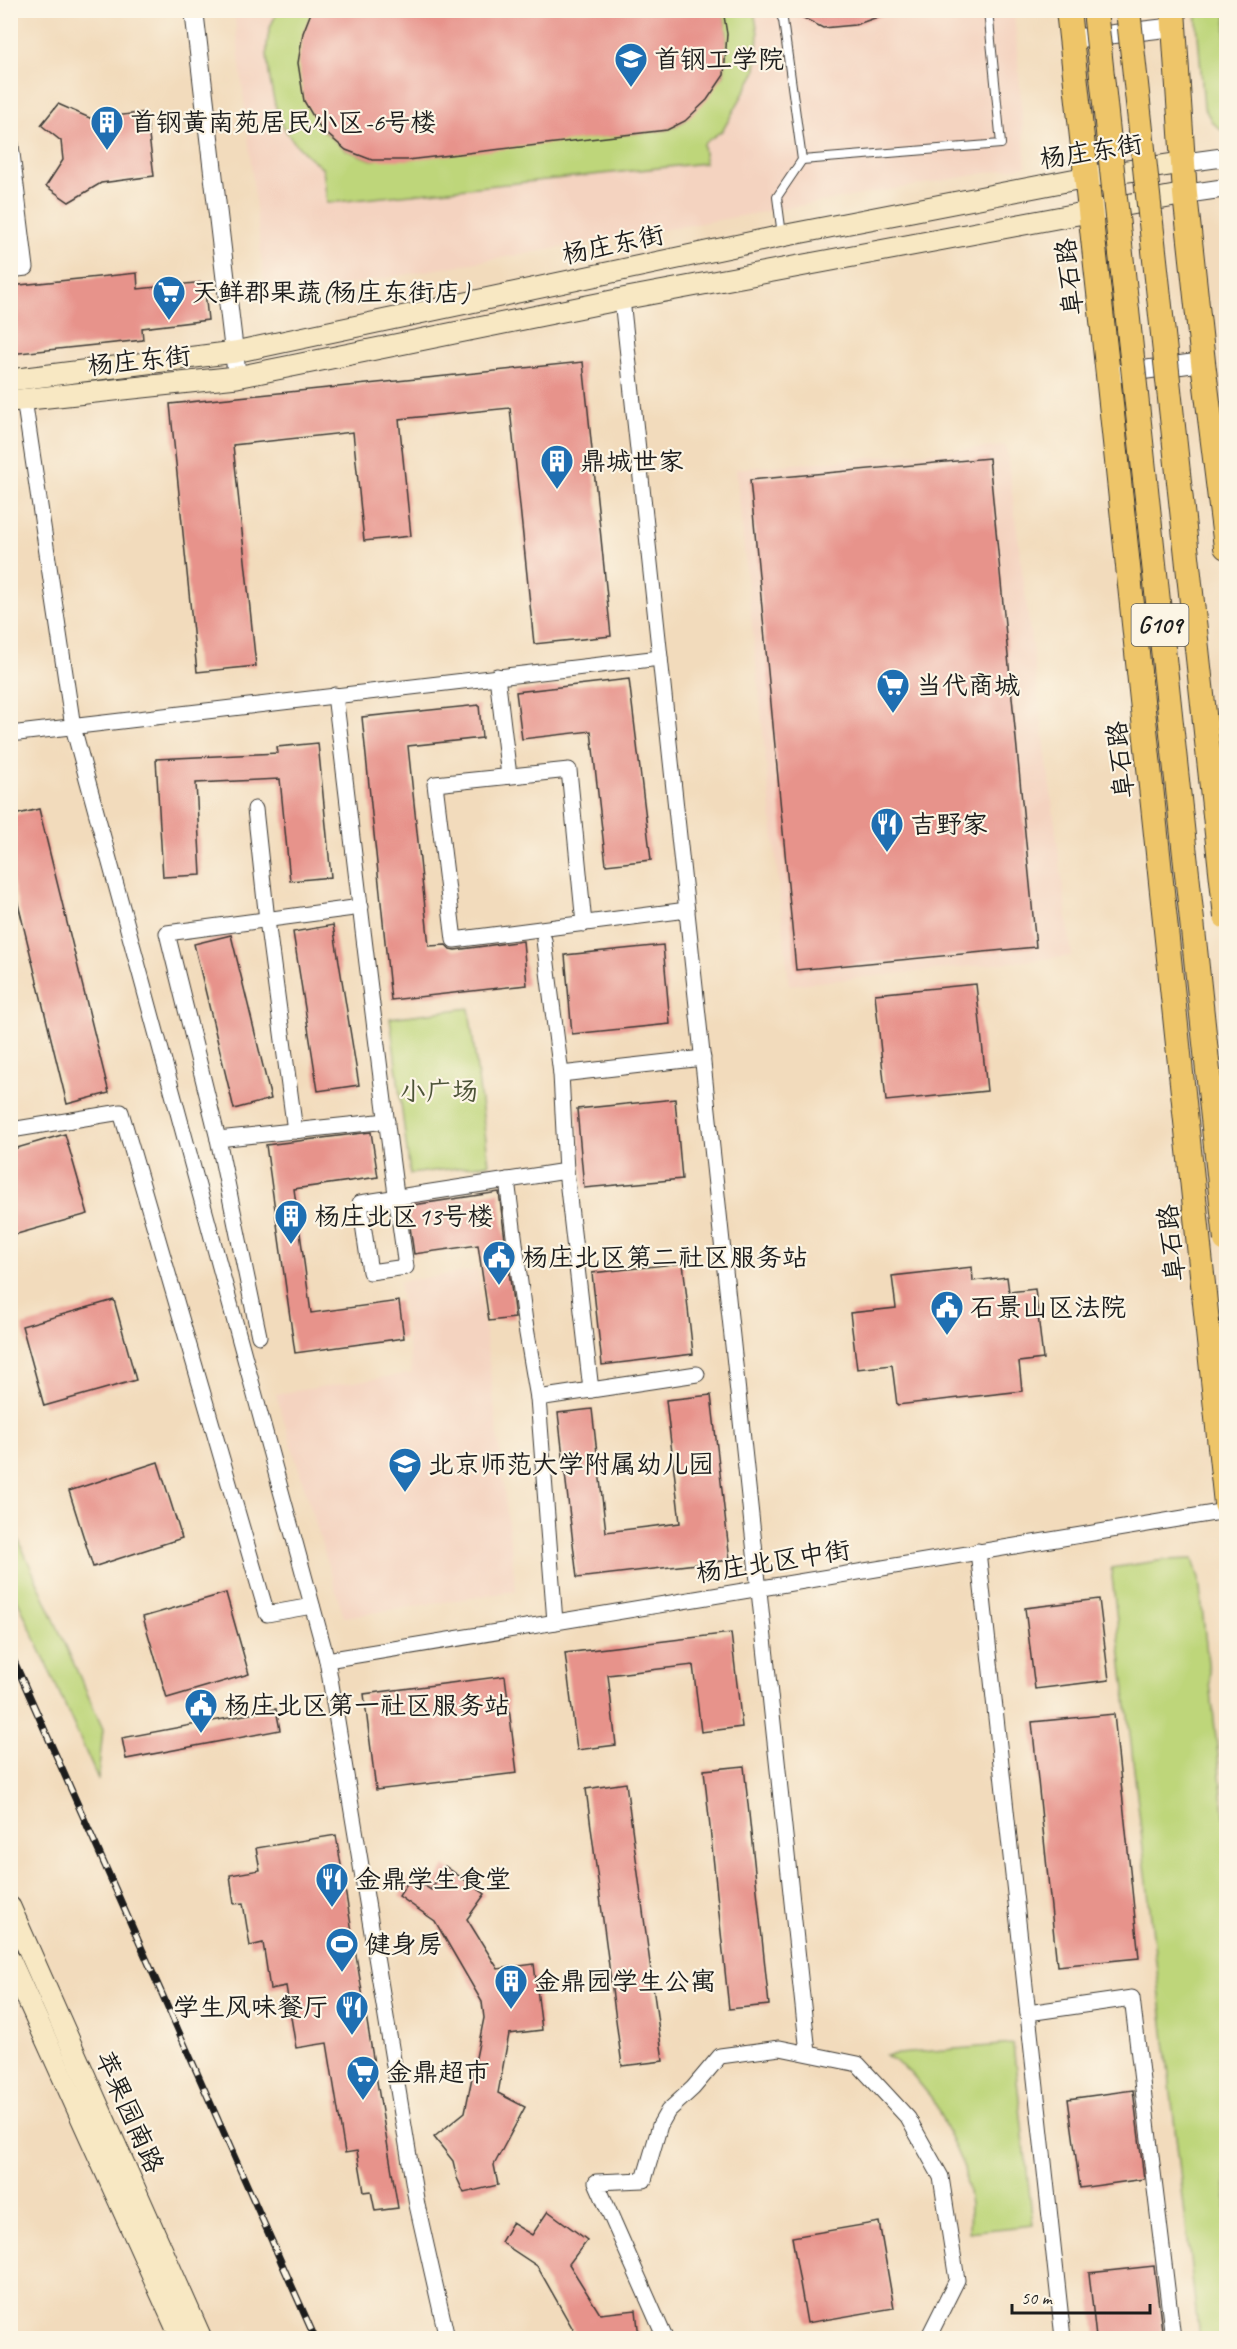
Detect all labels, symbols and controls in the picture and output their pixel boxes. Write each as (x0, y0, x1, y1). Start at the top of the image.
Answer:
school or university icon: 首钢工学院 (613, 41, 649, 88)
place label: 首钢工学院 (654, 43, 784, 76)
building icon: 首钢黄南苑居民小区-6号楼 (89, 104, 125, 151)
place label: 首钢黄南苑居民小区-6号楼 (130, 106, 436, 139)
street label: 杨庄东街 (1037, 127, 1145, 176)
street label: 杨庄东街 (559, 218, 667, 271)
street label: 阜石路 (1049, 236, 1090, 317)
supermarket icon: 天鲜郡果蔬(杨庄东街店) (151, 274, 187, 321)
place label: 天鲜郡果蔬(杨庄东街店) (192, 276, 471, 309)
street label: 杨庄东街 (86, 339, 192, 382)
building icon: 鼎城世家 (539, 443, 575, 490)
place label: 鼎城世家 (580, 445, 684, 478)
road number: G109 (1132, 604, 1188, 646)
supermarket icon: 当代商城 (875, 667, 911, 714)
place label: 当代商城 (916, 669, 1020, 702)
street label: 阜石路 (1100, 719, 1141, 800)
restaurant icon: 吉野家 (869, 806, 905, 853)
place label: 吉野家 (910, 808, 988, 841)
park label: 小广场 (400, 1075, 478, 1108)
building icon: 杨庄北区13号楼 (273, 1198, 309, 1245)
place label: 杨庄北区13号楼 (314, 1200, 493, 1233)
street label: 阜石路 (1151, 1202, 1192, 1283)
public building icon: 杨庄北区第二社区服务站 (481, 1239, 517, 1286)
place label: 杨庄北区第二社区服务站 (522, 1241, 808, 1274)
public building icon: 石景山区法院 (929, 1289, 965, 1336)
place label: 石景山区法院 (970, 1291, 1126, 1324)
school or university icon: 北京师范大学附属幼儿园 (387, 1446, 423, 1493)
place label: 北京师范大学附属幼儿园 (428, 1448, 714, 1481)
street label: 杨庄北区中街 (693, 1533, 853, 1590)
public building icon: 杨庄北区第一社区服务站 (183, 1687, 219, 1734)
place label: 杨庄北区第一社区服务站 (224, 1689, 510, 1722)
restaurant icon: 金鼎学生食堂 (314, 1861, 350, 1908)
place label: 金鼎学生食堂 (355, 1863, 511, 1896)
sports icon: 健身房 (324, 1926, 360, 1973)
place label: 健身房 (365, 1928, 443, 1961)
building icon: 金鼎园学生公寓 (493, 1963, 529, 2010)
place label: 金鼎园学生公寓 (534, 1965, 716, 1998)
restaurant icon: 学生风味餐厅 (334, 1989, 370, 2036)
place label: 学生风味餐厅 (173, 1991, 329, 2024)
street label: 苹果园南路 (88, 2046, 171, 2178)
supermarket icon: 金鼎超市 (345, 2054, 381, 2101)
place label: 金鼎超市 (386, 2056, 490, 2089)
scale bar (1012, 2277, 1150, 2315)
text: 50 m (1021, 2287, 1054, 2309)

